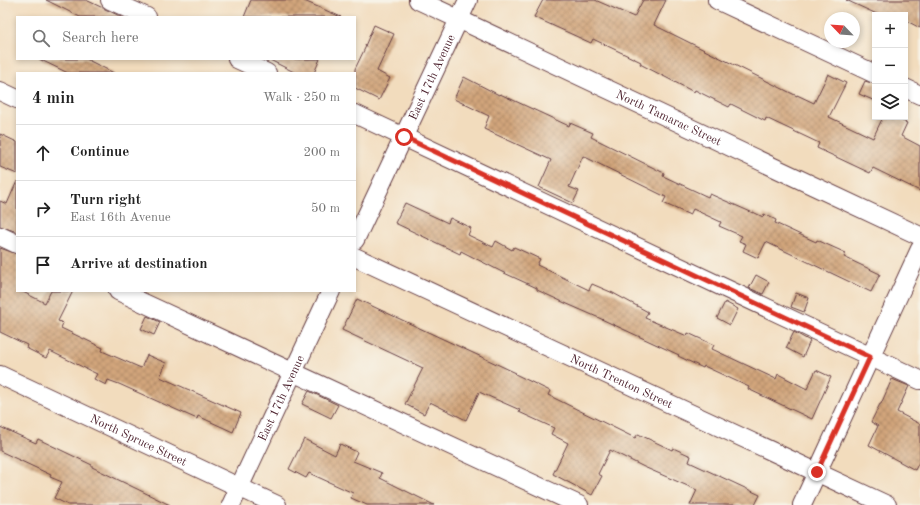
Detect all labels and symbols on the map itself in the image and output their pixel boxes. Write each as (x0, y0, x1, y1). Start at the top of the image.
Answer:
north arrow (824, 12, 860, 48)
street label: East 17th Avenue (407, 32, 458, 122)
street label: North Tamarac Street (614, 89, 723, 149)
route start (395, 128, 413, 146)
street label: East 17th Avenue (257, 353, 307, 443)
street label: North Trenton Street (568, 353, 674, 411)
street label: North Spruce Street (88, 413, 188, 469)
route end (808, 463, 826, 481)

